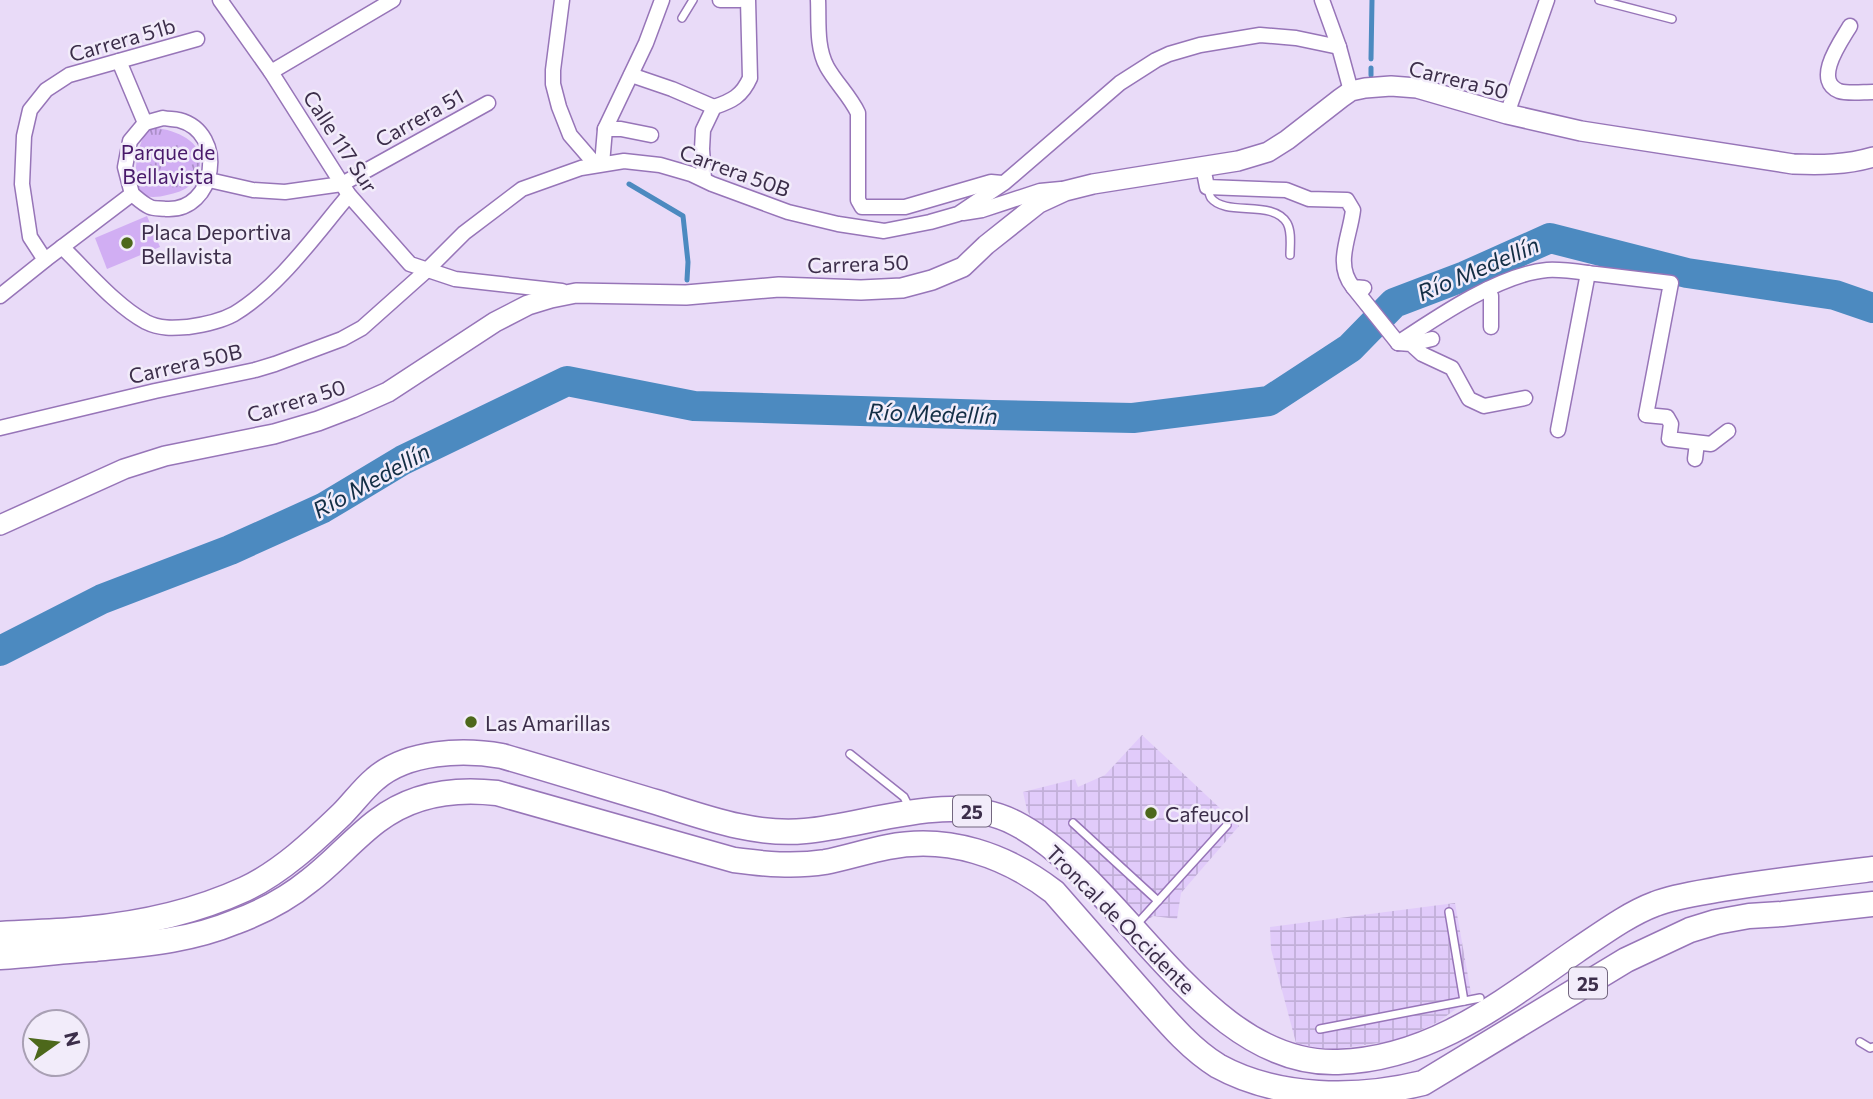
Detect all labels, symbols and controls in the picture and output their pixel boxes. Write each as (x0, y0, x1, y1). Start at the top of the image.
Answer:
street label: Carrera 51b (66, 12, 178, 66)
street label: Carrera 50 (1407, 55, 1511, 103)
street label: Carrera 51 (370, 83, 468, 151)
street label: Calle 117 Sur (299, 85, 383, 197)
park label: Parque de Bellavista (121, 139, 215, 188)
street label: Carrera 50B (677, 139, 793, 201)
place label: Placa Deportiva Bellavista (141, 219, 291, 268)
water label: Río Medellín (1413, 230, 1543, 306)
marker: Placa Deportiva Bellavista (119, 235, 135, 251)
street label: Carrera 50 (807, 249, 909, 277)
street label: Carrera 50B (126, 338, 244, 388)
street label: Carrera 50 (244, 373, 348, 427)
water label: Río Medellín (868, 397, 998, 429)
water label: Río Medellín (307, 436, 435, 524)
place label: Las Amarillas (485, 710, 610, 735)
marker: Las Amarillas (463, 714, 479, 730)
road number: 25 (953, 796, 991, 826)
place label: Cafeucol (1165, 801, 1249, 826)
marker: Cafeucol (1143, 805, 1159, 821)
street label: Troncal de Occidente (1041, 839, 1201, 999)
road number: 25 (1569, 967, 1607, 998)
north arrow (21, 1008, 91, 1078)
text: N (60, 1029, 86, 1048)

